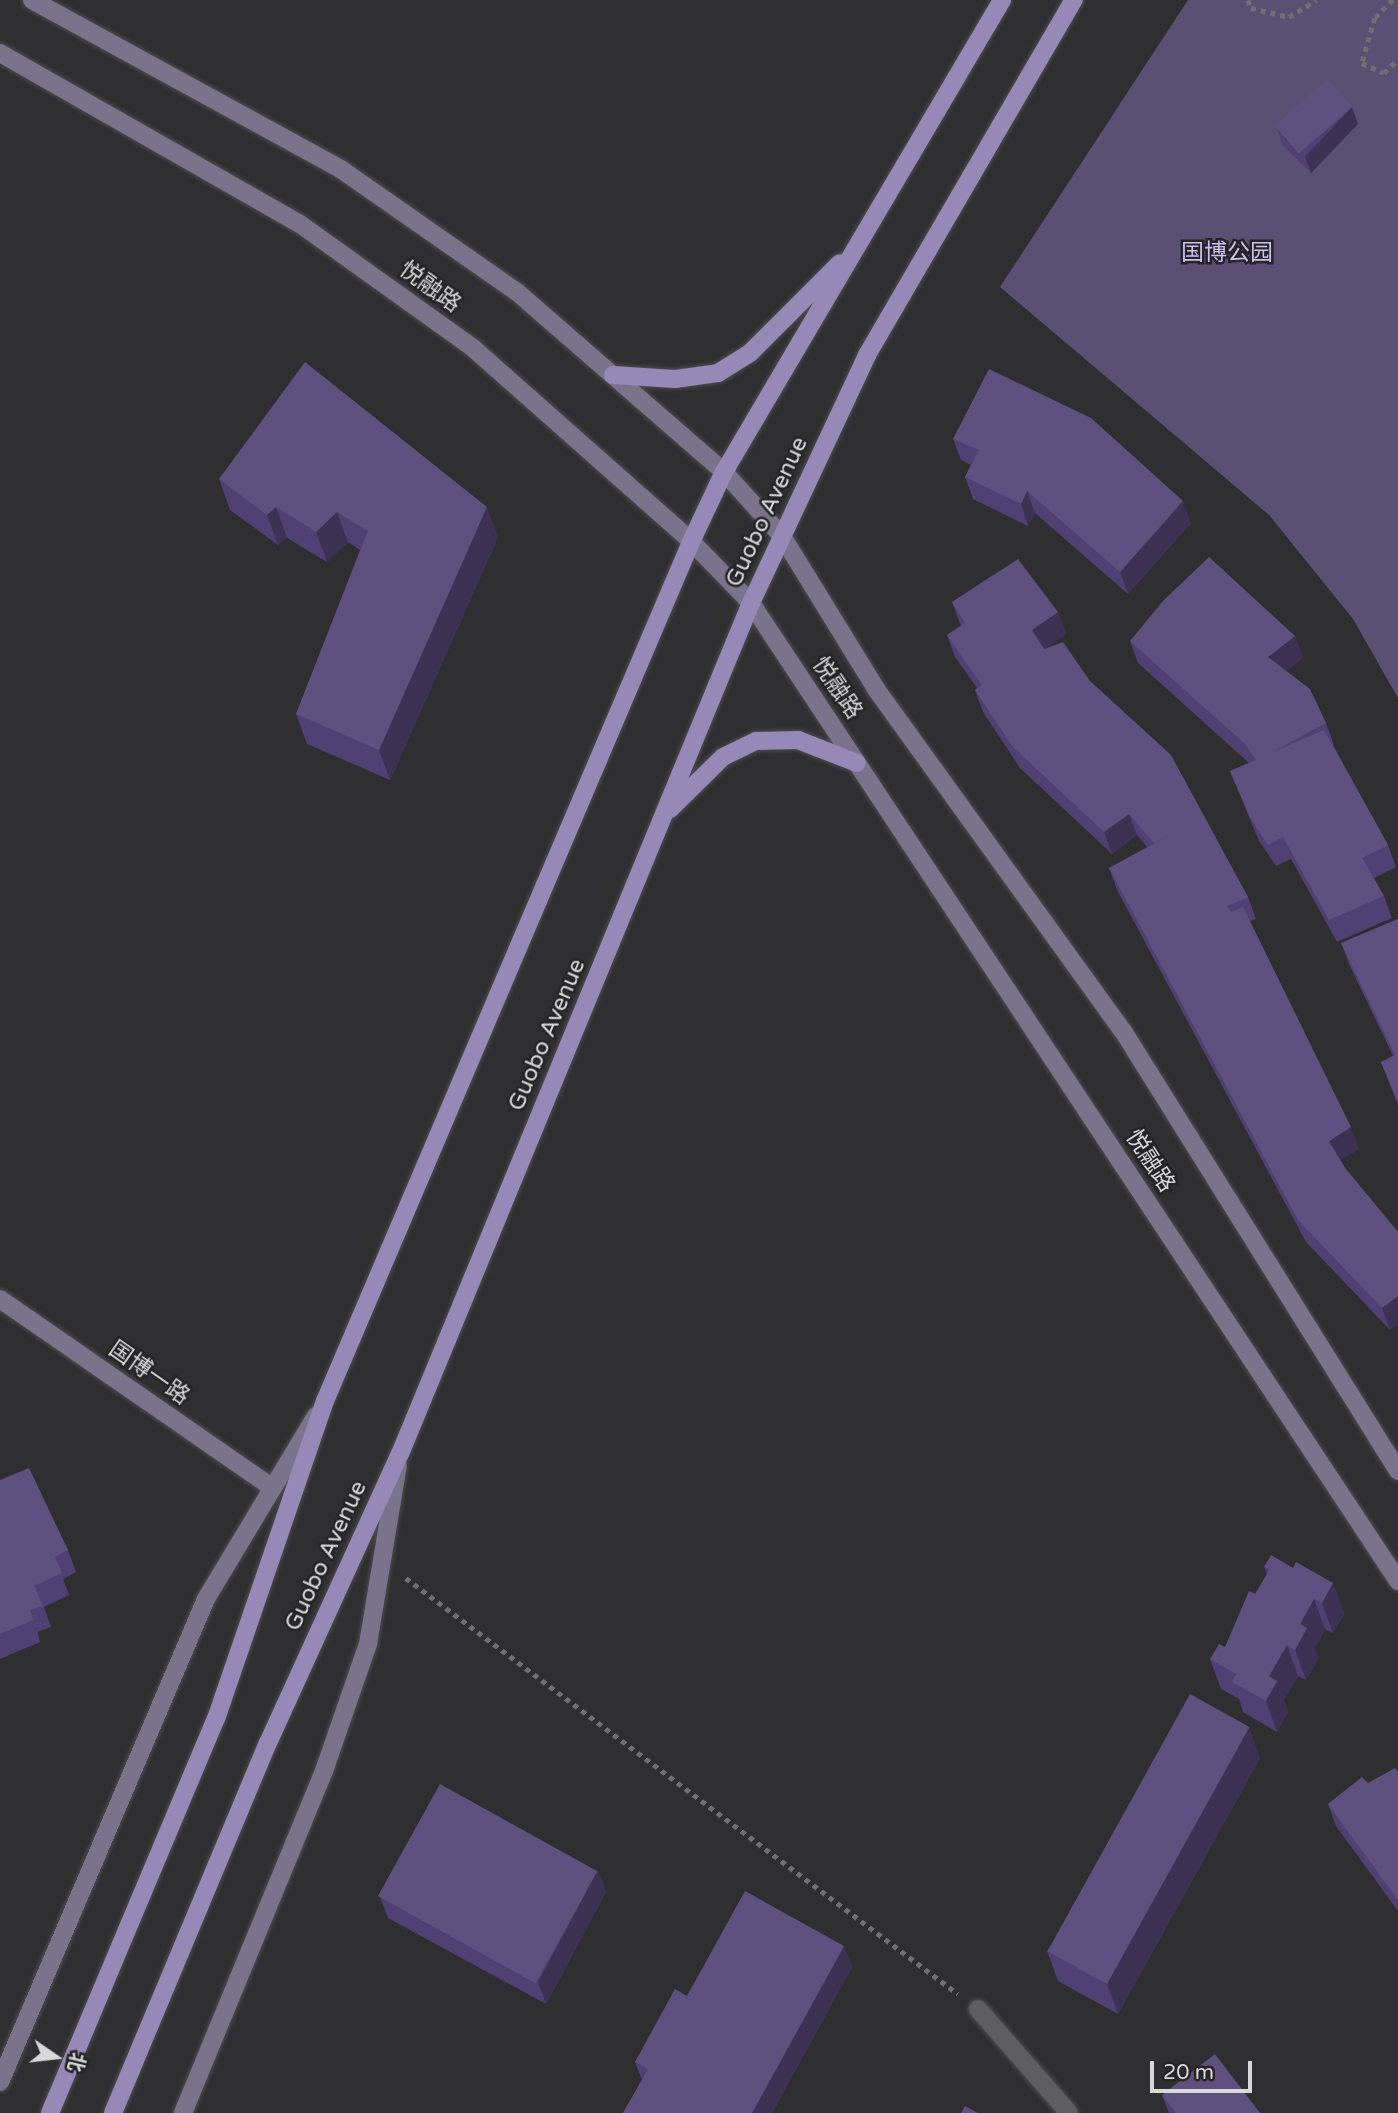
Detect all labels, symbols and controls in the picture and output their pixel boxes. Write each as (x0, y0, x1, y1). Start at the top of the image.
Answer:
park label: 国博公园 (1181, 239, 1273, 267)
street label: 悦融路 (394, 256, 466, 318)
street label: Guobo Avenue (720, 433, 814, 591)
street label: 悦融路 (806, 652, 868, 724)
street label: Guobo Avenue (503, 955, 591, 1115)
street label: 悦融路 (1120, 1125, 1180, 1197)
street label: 国博一路 (103, 1335, 195, 1411)
street label: Guobo Avenue (279, 1477, 373, 1635)
north arrow (21, 2022, 91, 2092)
scale bar (1153, 2046, 1254, 2090)
text: 北 (63, 2050, 89, 2074)
text: 20 m (1163, 2060, 1214, 2085)

